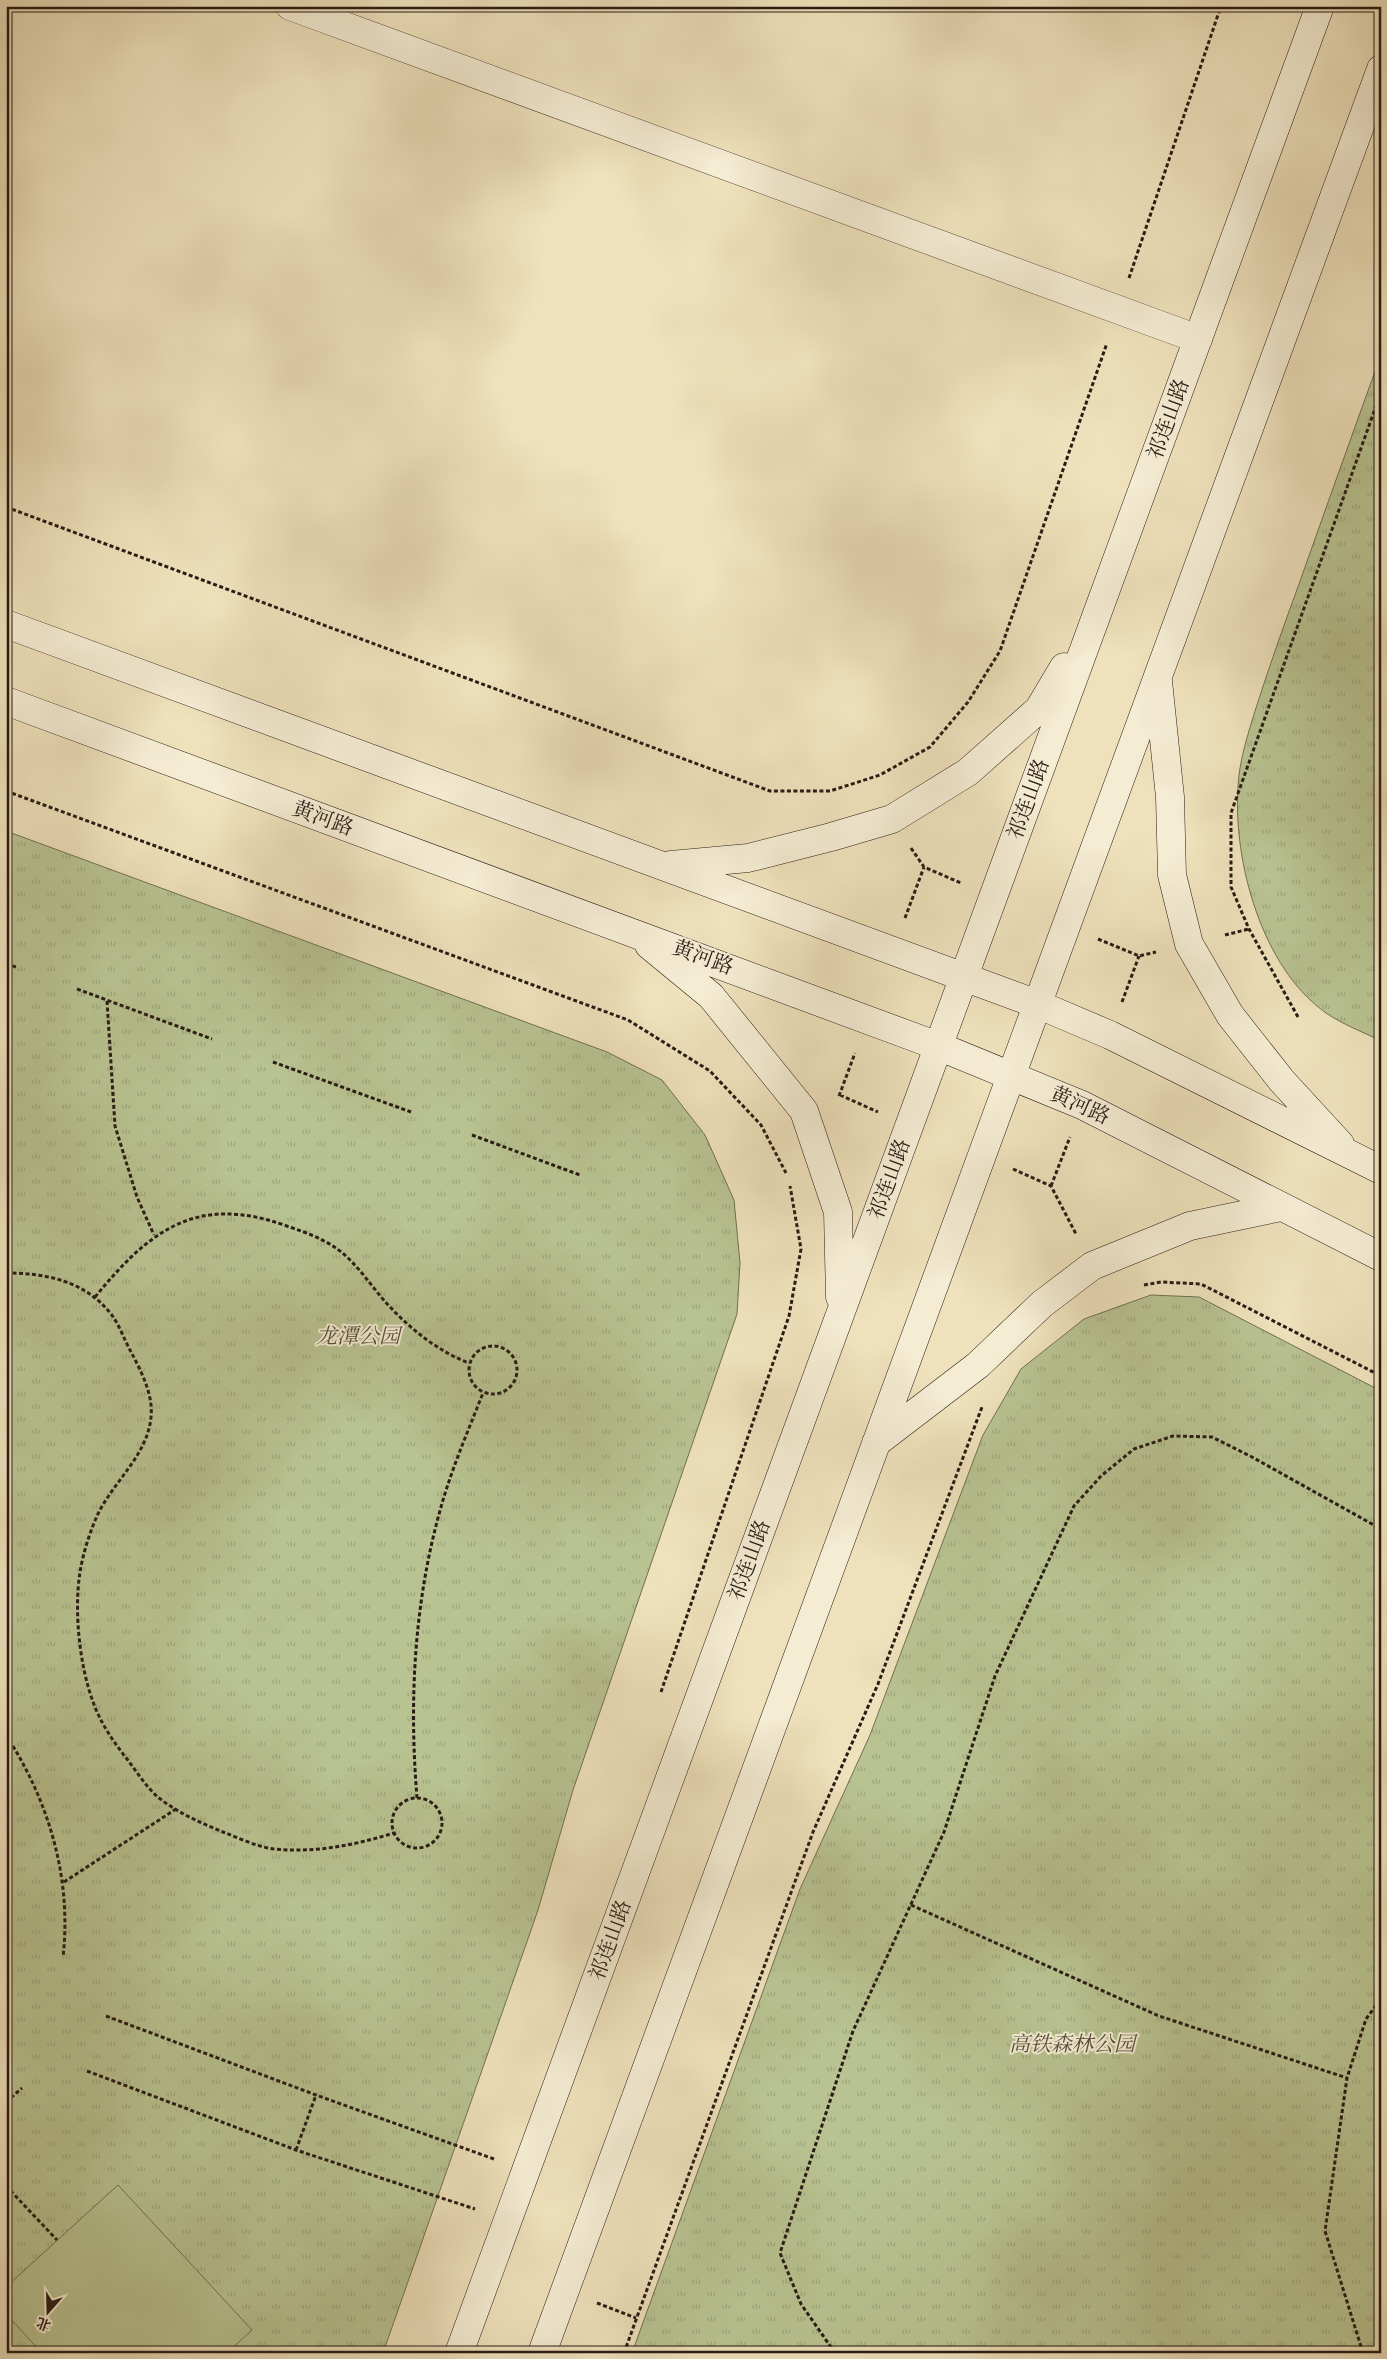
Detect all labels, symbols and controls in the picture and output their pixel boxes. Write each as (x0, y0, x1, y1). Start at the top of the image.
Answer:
street label: 祁连山路 (1141, 375, 1196, 463)
street label: 祁连山路 (1001, 755, 1056, 843)
street label: 黄河路 (289, 795, 357, 842)
street label: 黄河路 (669, 934, 737, 981)
street label: 黄河路 (1046, 1080, 1114, 1131)
street label: 祁连山路 (862, 1135, 917, 1223)
park label: 龙潭公园 (316, 1323, 403, 1350)
street label: 祁连山路 (722, 1516, 777, 1604)
street label: 祁连山路 (583, 1896, 638, 1984)
park label: 高铁森林公园 (1009, 2031, 1138, 2058)
north arrow (22, 2286, 72, 2336)
text: 北 (34, 2313, 53, 2334)

